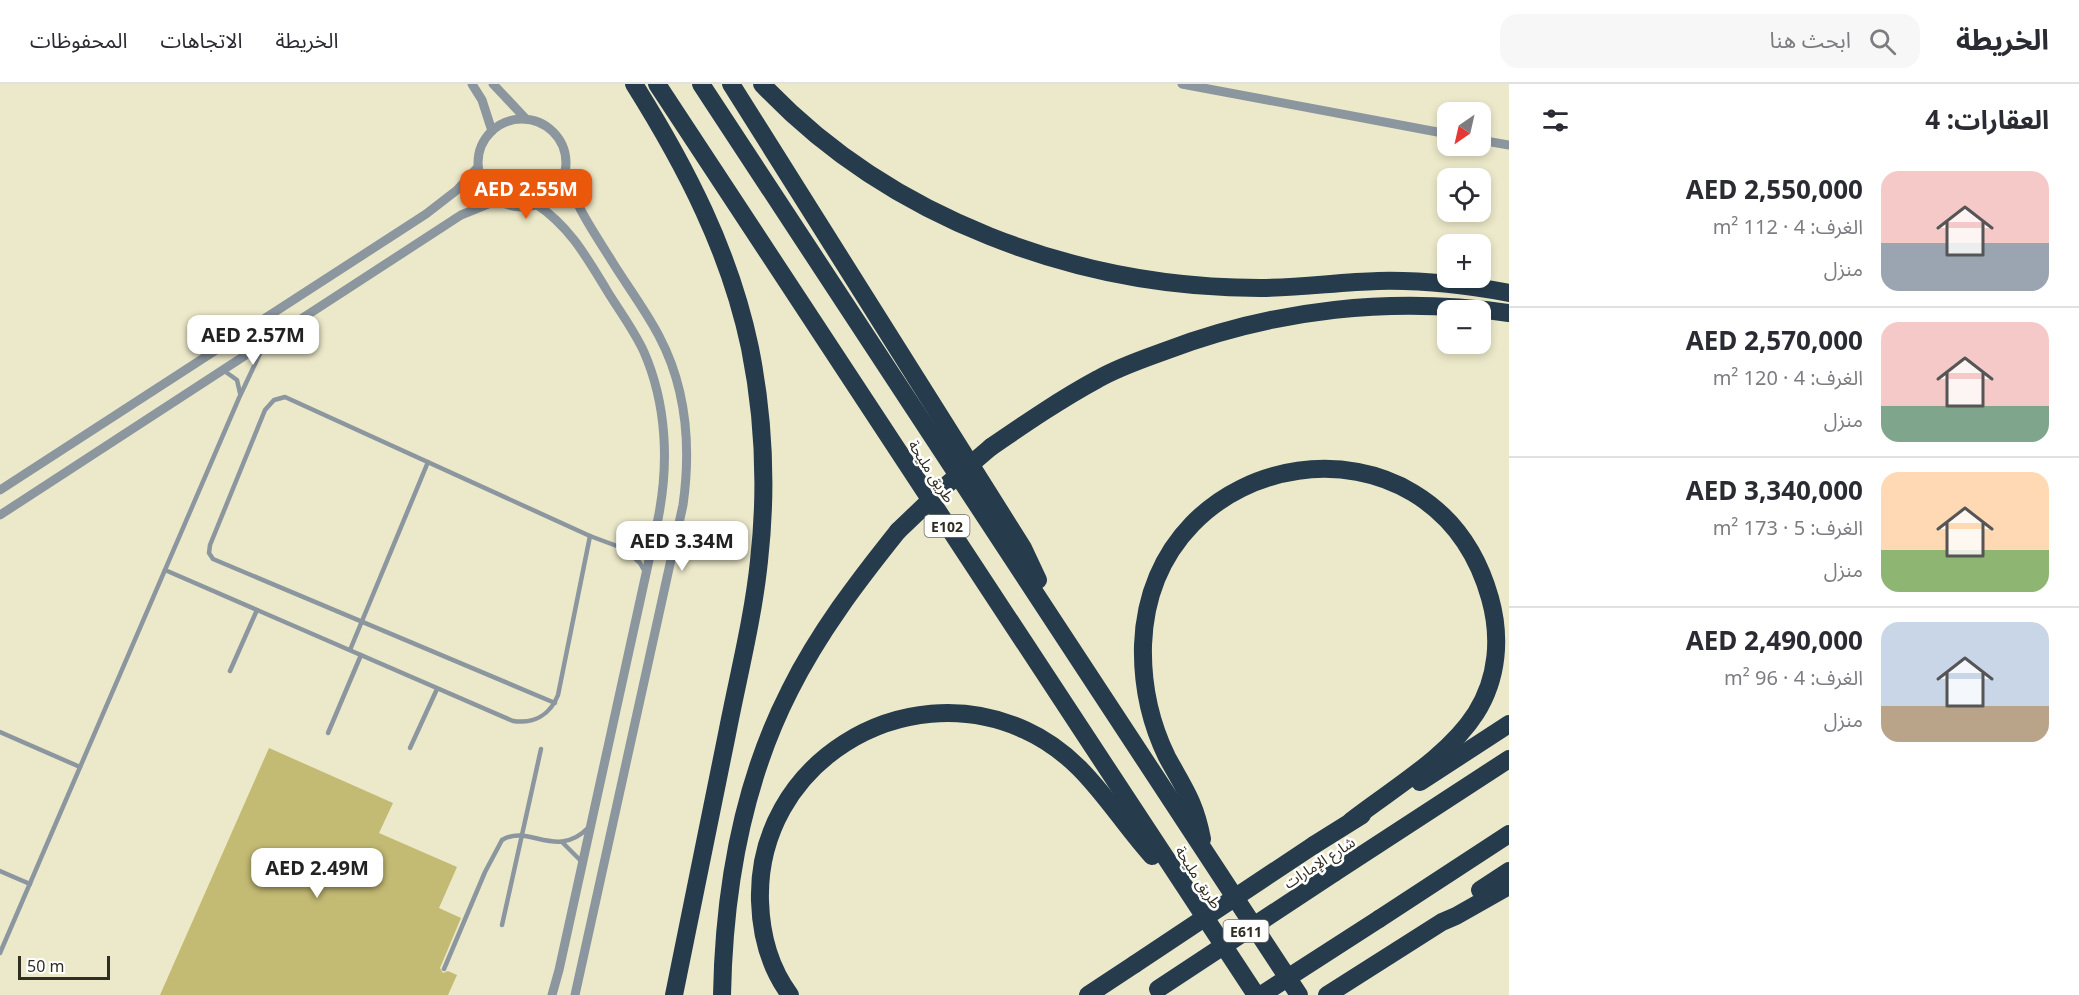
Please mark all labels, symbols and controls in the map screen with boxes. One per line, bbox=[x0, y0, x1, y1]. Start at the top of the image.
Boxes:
search box bbox=[1500, 14, 1920, 68]
text: الخريطة bbox=[1956, 20, 2049, 58]
text: ابحث هنا bbox=[1769, 24, 1851, 54]
icon: search bbox=[1866, 25, 1899, 58]
text: المحفوظات bbox=[30, 26, 127, 54]
text: الاتجاهات bbox=[160, 26, 242, 54]
text: الخريطة bbox=[275, 26, 338, 54]
text: العقارات: 4 bbox=[1925, 101, 2049, 137]
north arrow bbox=[1437, 102, 1491, 156]
map controls bbox=[1437, 102, 1491, 354]
icon: filters bbox=[1539, 104, 1572, 137]
button: locate bbox=[1437, 168, 1491, 222]
pin: AED 2.55M bbox=[457, 169, 595, 220]
text: AED 2,550,000 bbox=[1686, 171, 1863, 207]
text: AED 2.55M bbox=[474, 175, 578, 202]
icon: home bbox=[1929, 195, 2001, 267]
text: الغرف: 4 · 112 m² bbox=[1713, 213, 1863, 240]
button: + bbox=[1437, 234, 1491, 288]
text: منزل bbox=[1824, 255, 1863, 282]
button: − bbox=[1437, 300, 1491, 354]
pin: AED 2.57M bbox=[184, 315, 322, 366]
text: AED 2.57M bbox=[201, 321, 305, 348]
text: AED 2,570,000 bbox=[1686, 322, 1863, 358]
icon: home bbox=[1929, 346, 2001, 418]
text: الغرف: 4 · 120 m² bbox=[1713, 364, 1863, 391]
text: منزل bbox=[1824, 406, 1863, 433]
street label: طريق مليحة bbox=[903, 436, 960, 507]
text: AED 3,340,000 bbox=[1686, 472, 1863, 508]
icon: home bbox=[1929, 496, 2001, 568]
text: الغرف: 5 · 173 m² bbox=[1713, 514, 1863, 541]
road number: E102 bbox=[924, 515, 970, 537]
pin: AED 3.34M bbox=[613, 521, 751, 572]
text: AED 3.34M bbox=[630, 527, 734, 554]
text: منزل bbox=[1824, 556, 1863, 583]
text: AED 2,490,000 bbox=[1686, 622, 1863, 658]
icon: home bbox=[1929, 646, 2001, 718]
text: الغرف: 4 · 96 m² bbox=[1724, 664, 1863, 691]
text: منزل bbox=[1824, 706, 1863, 733]
street label: شارع الإمارات bbox=[1279, 831, 1360, 895]
street label: طريق مليحة bbox=[1170, 842, 1227, 913]
pin: AED 2.49M bbox=[248, 848, 386, 899]
text: AED 2.49M bbox=[265, 854, 369, 881]
road number: E611 bbox=[1224, 920, 1268, 942]
scale bar bbox=[18, 953, 110, 980]
text: 50 m bbox=[27, 955, 64, 977]

